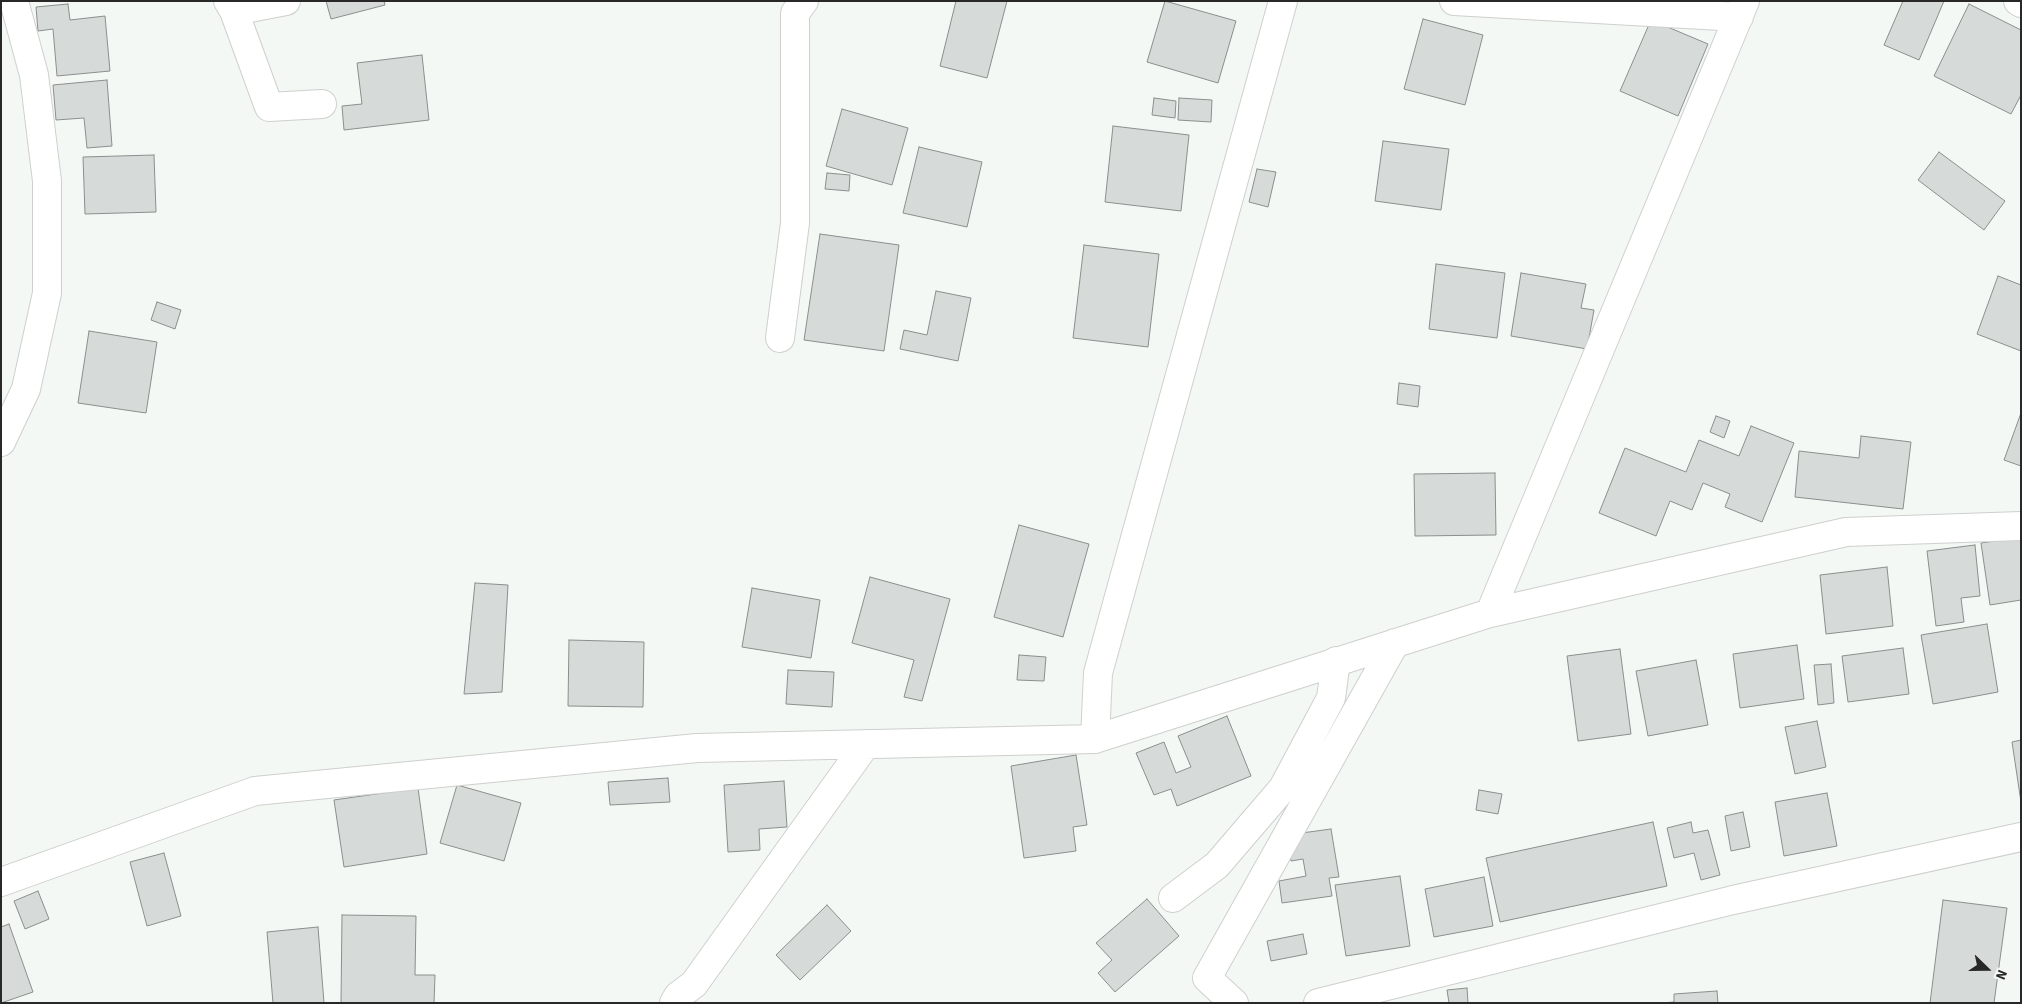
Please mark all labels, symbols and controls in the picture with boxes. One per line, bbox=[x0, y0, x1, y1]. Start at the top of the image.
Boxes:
north arrow bbox=[1962, 944, 2012, 994]
text: N bbox=[1990, 967, 2012, 983]

